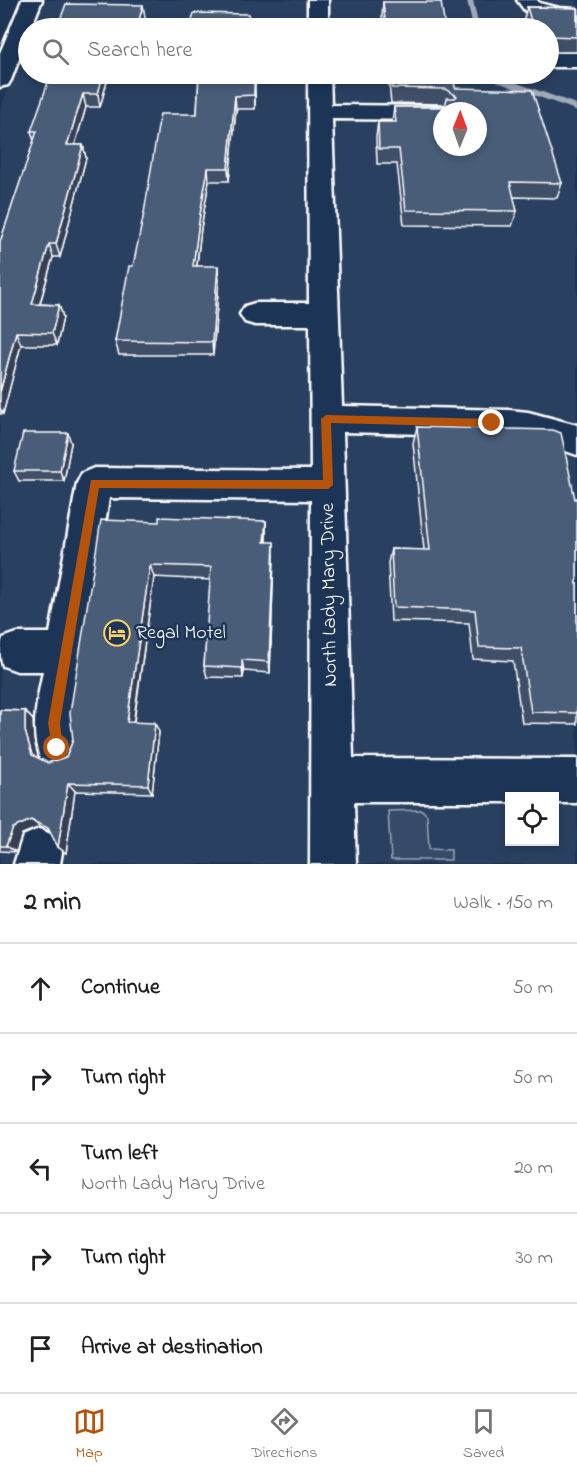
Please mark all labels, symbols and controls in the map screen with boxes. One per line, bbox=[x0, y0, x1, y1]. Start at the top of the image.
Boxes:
search box bbox=[18, 18, 559, 84]
icon: search bbox=[39, 35, 72, 68]
text: Search here bbox=[87, 35, 192, 67]
north arrow bbox=[433, 102, 487, 156]
route end bbox=[478, 409, 504, 435]
street label: North Lady Mary Drive bbox=[314, 503, 346, 687]
hotel icon: Regal Motel bbox=[102, 618, 132, 648]
place label: Regal Motel bbox=[136, 619, 226, 649]
route start bbox=[43, 734, 69, 760]
map controls bbox=[505, 792, 559, 846]
button: locate bbox=[505, 792, 559, 846]
text: 2 min bbox=[24, 884, 81, 922]
text: Walk · 150 m bbox=[453, 889, 553, 918]
icon: ahead bbox=[24, 972, 57, 1005]
text: Continue bbox=[81, 972, 160, 1004]
text: 50 m bbox=[512, 974, 553, 1003]
icon: right bbox=[24, 1062, 57, 1095]
text: Turn right bbox=[81, 1062, 166, 1094]
text: 50 m bbox=[512, 1064, 553, 1093]
text: Turn left bbox=[81, 1138, 158, 1170]
icon: left bbox=[24, 1152, 57, 1185]
text: 20 m bbox=[514, 1154, 553, 1183]
text: North Lady Mary Drive bbox=[81, 1170, 265, 1199]
icon: right bbox=[24, 1242, 57, 1275]
text: Turn right bbox=[81, 1242, 166, 1274]
text: 30 m bbox=[516, 1244, 553, 1273]
icon: arrive bbox=[24, 1332, 57, 1365]
text: Arrive at destination bbox=[81, 1332, 263, 1364]
tab: Map bbox=[73, 1405, 106, 1465]
tab: Directions bbox=[251, 1405, 317, 1465]
tab: Saved bbox=[463, 1405, 504, 1465]

